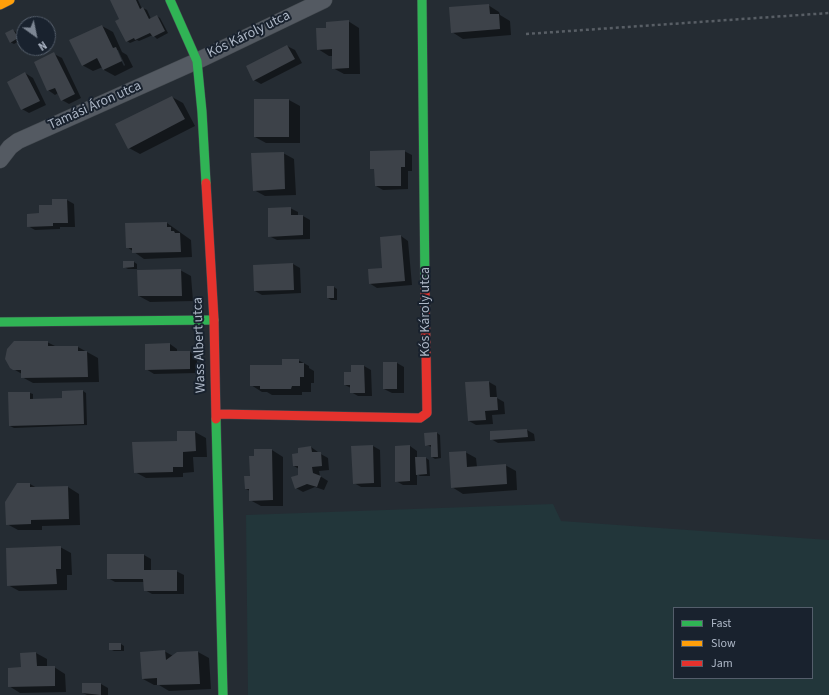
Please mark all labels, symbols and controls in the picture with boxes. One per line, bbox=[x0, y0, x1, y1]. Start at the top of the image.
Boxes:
street label: Kós Károly utca bbox=[205, 8, 293, 62]
north arrow bbox=[16, 16, 56, 56]
text: N bbox=[35, 37, 49, 54]
street label: Tamási Áron utca bbox=[46, 78, 144, 134]
street label: Kós Károly utca bbox=[418, 267, 434, 357]
street label: Wass Albert utca bbox=[190, 297, 210, 393]
legend bbox=[673, 607, 813, 679]
text: Fast bbox=[711, 615, 731, 632]
text: Slow bbox=[711, 635, 736, 652]
text: Jam bbox=[711, 655, 733, 672]

